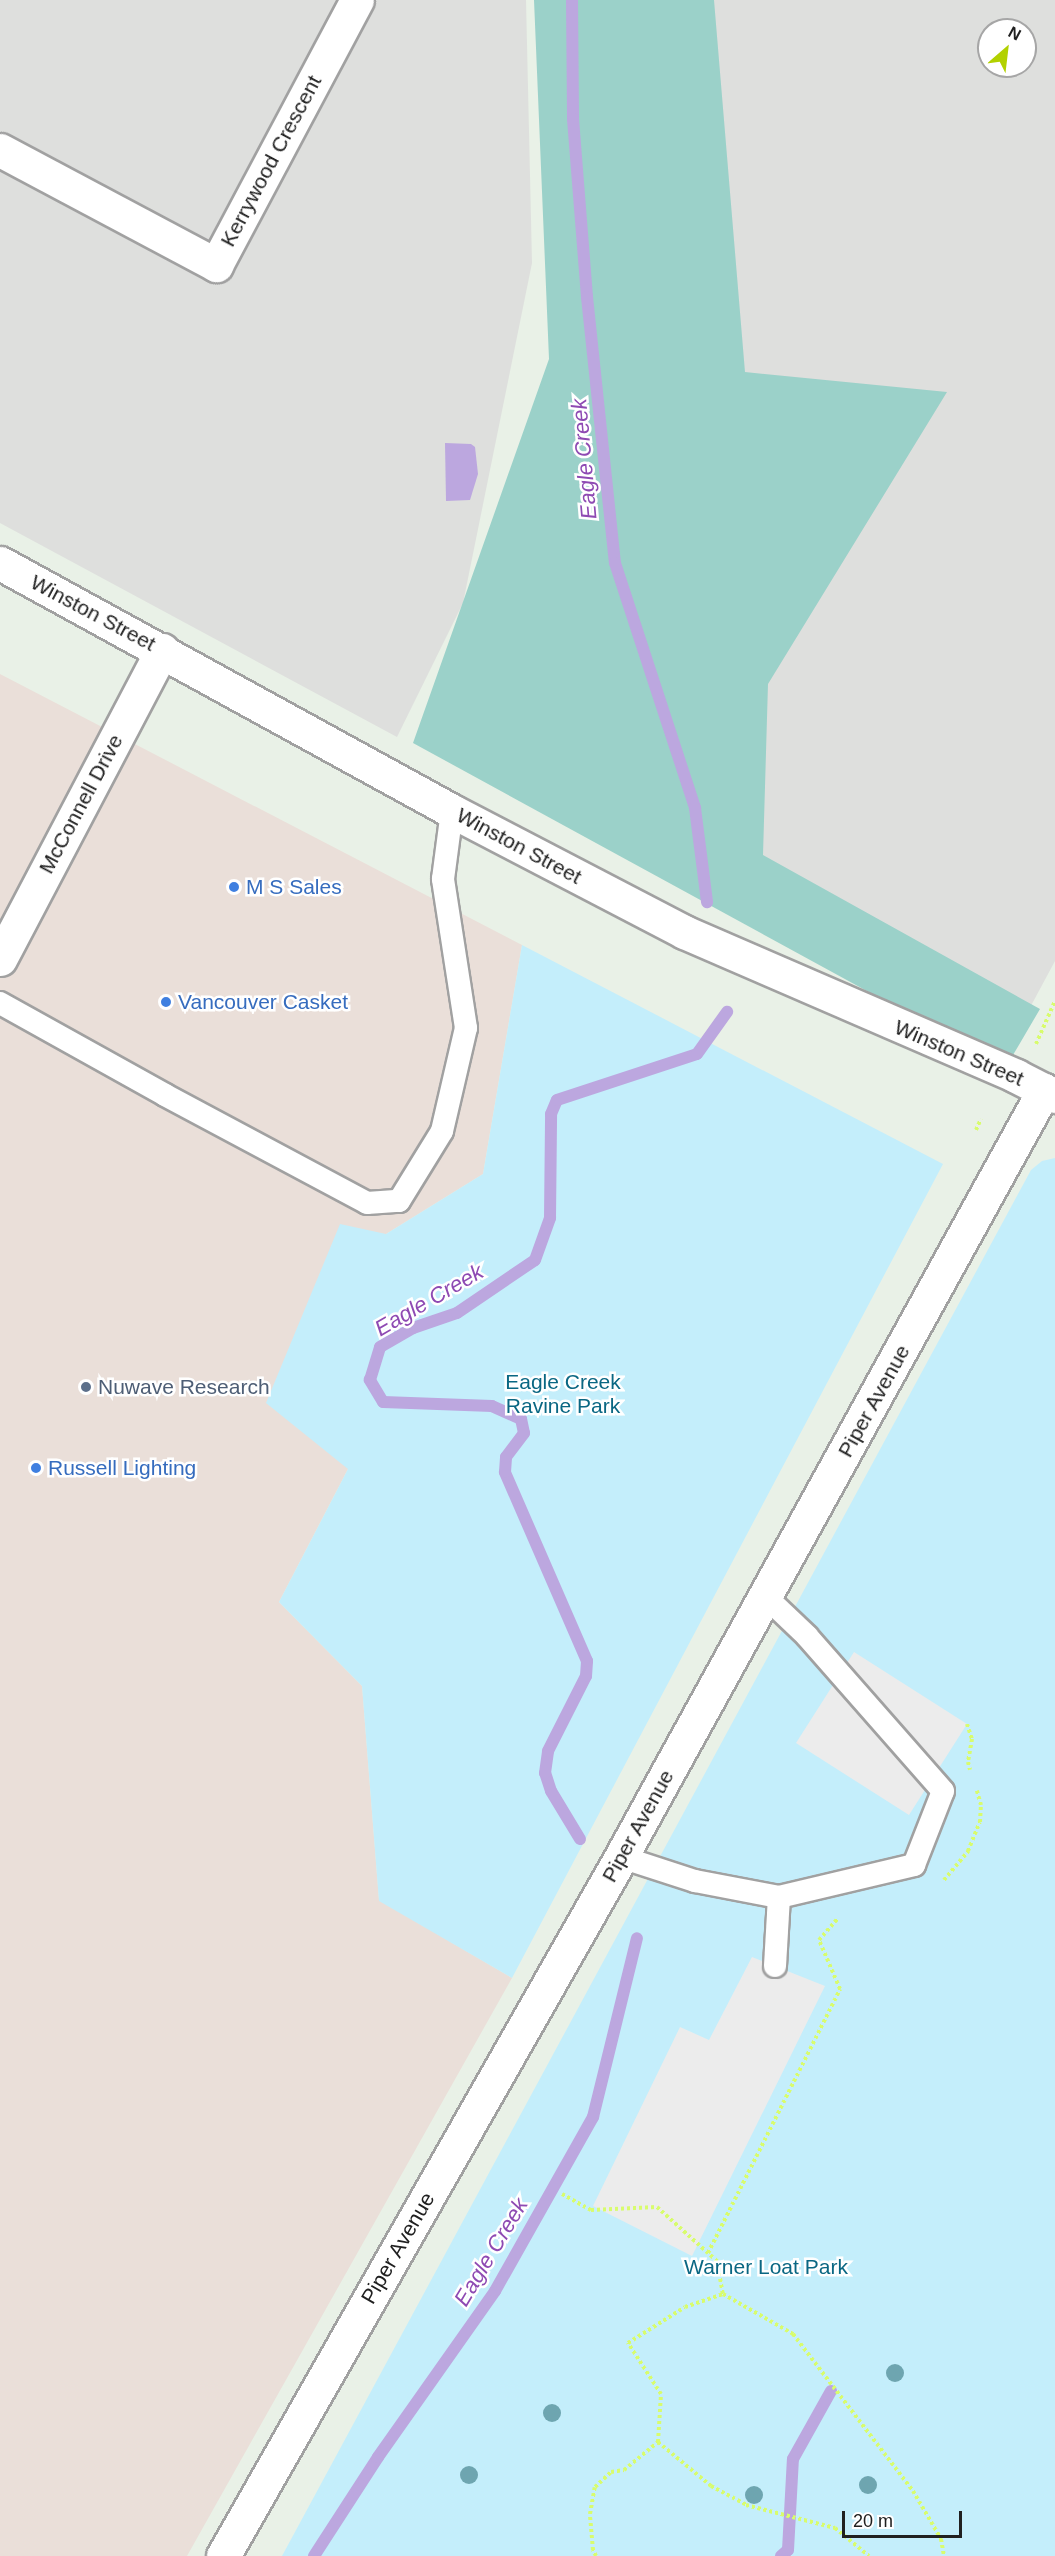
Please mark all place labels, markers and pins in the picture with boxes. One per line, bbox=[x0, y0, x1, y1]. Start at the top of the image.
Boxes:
place label: M S Sales bbox=[246, 874, 342, 900]
marker: M S Sales bbox=[227, 880, 241, 894]
place label: Vancouver Casket bbox=[178, 989, 348, 1015]
marker: Vancouver Casket bbox=[159, 995, 173, 1009]
place label: Nuwave Research bbox=[98, 1374, 270, 1400]
marker: Nuwave Research bbox=[79, 1380, 93, 1394]
place label: Russell Lighting bbox=[48, 1455, 196, 1481]
marker: Russell Lighting bbox=[29, 1461, 43, 1475]

